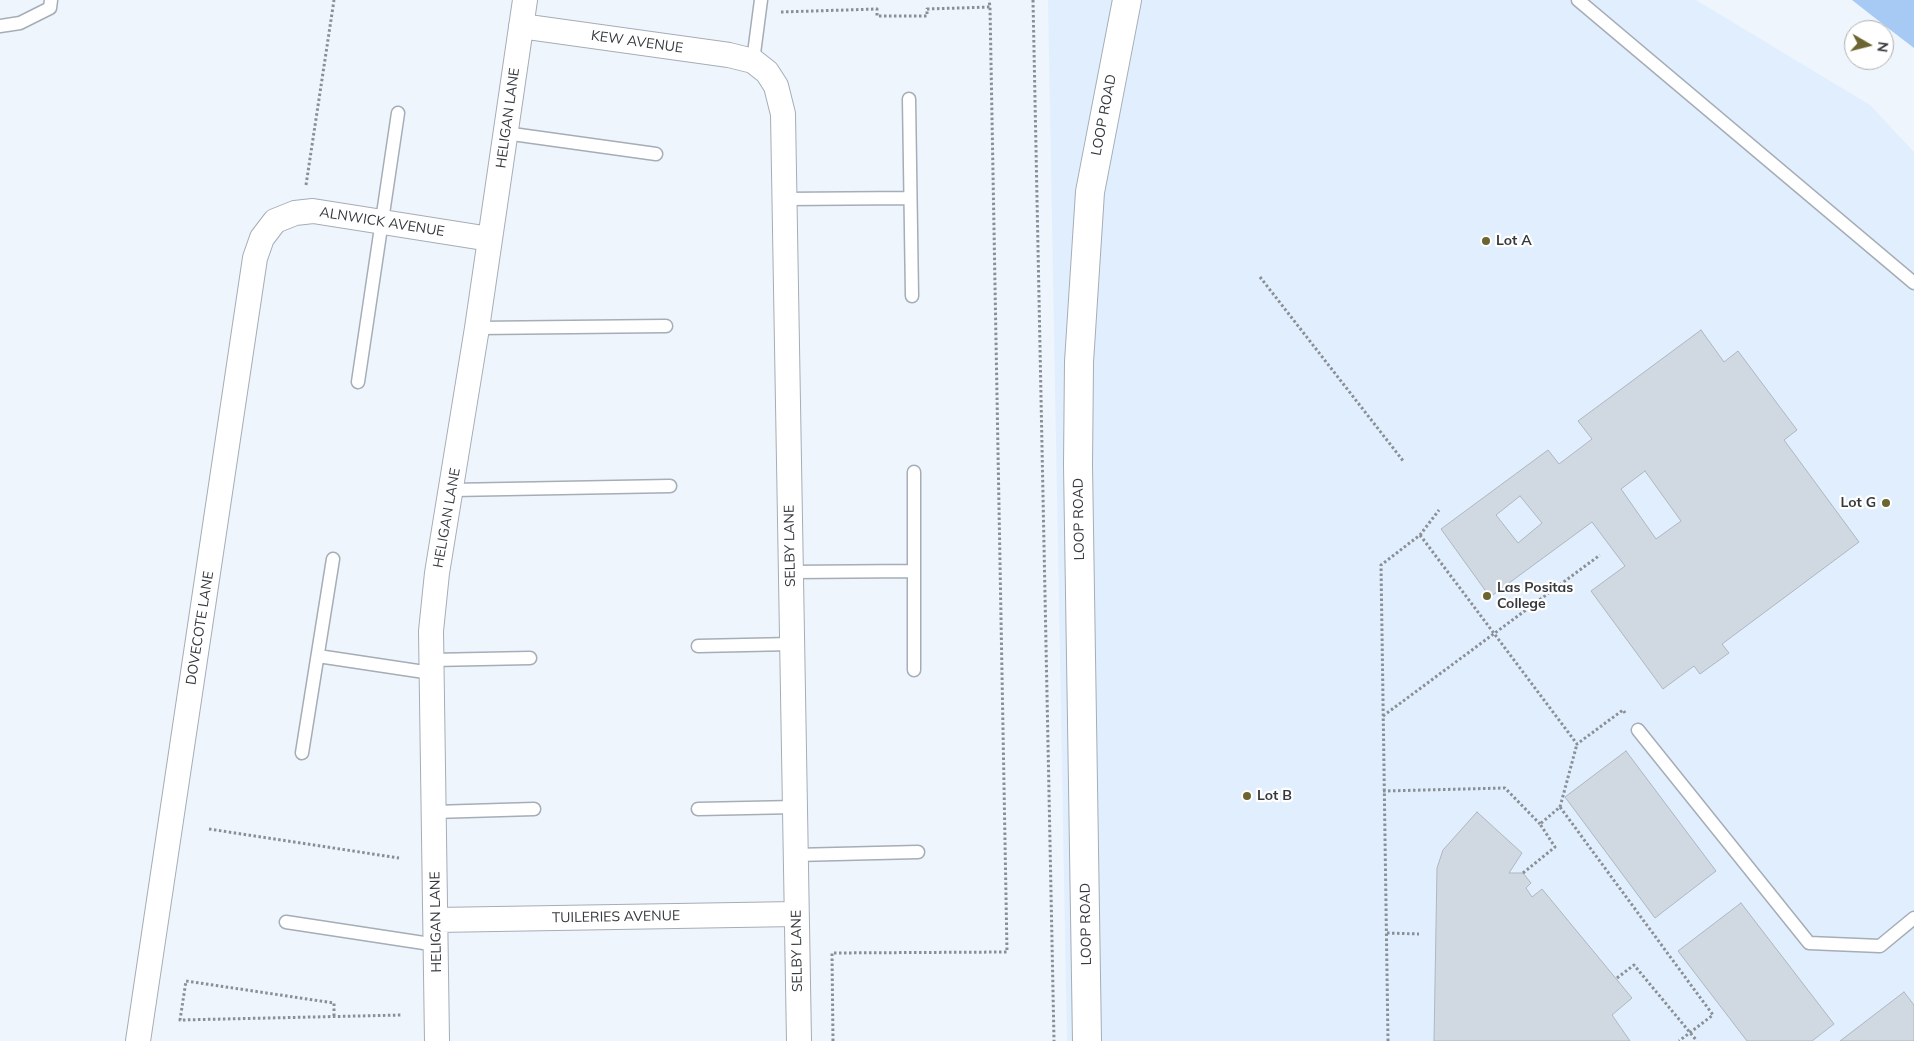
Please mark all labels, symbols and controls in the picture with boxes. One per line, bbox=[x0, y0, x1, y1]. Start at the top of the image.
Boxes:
north arrow bbox=[1844, 20, 1894, 70]
street label: KEW AVENUE bbox=[590, 27, 684, 57]
text: N bbox=[1873, 40, 1893, 53]
street label: HELIGAN LANE bbox=[493, 67, 523, 169]
street label: LOOP ROAD bbox=[1088, 73, 1120, 157]
street label: ALNWICK AVENUE bbox=[318, 204, 446, 240]
place label: Lot A bbox=[1496, 233, 1532, 249]
marker: Lot A bbox=[1480, 235, 1492, 247]
street label: HELIGAN LANE bbox=[430, 467, 464, 569]
street label: LOOP ROAD bbox=[1070, 478, 1088, 560]
place label: Lot G bbox=[1841, 495, 1876, 511]
marker: Lot G bbox=[1880, 497, 1892, 509]
street label: SELBY LANE bbox=[781, 505, 799, 587]
street label: DOVECOTE LANE bbox=[183, 570, 217, 686]
place label: Las Positas College bbox=[1497, 580, 1573, 612]
marker: Las Positas College bbox=[1481, 590, 1493, 602]
place label: Lot B bbox=[1257, 788, 1292, 804]
marker: Lot B bbox=[1241, 790, 1253, 802]
street label: HELIGAN LANE bbox=[427, 871, 445, 973]
street label: LOOP ROAD bbox=[1077, 883, 1095, 965]
street label: TUILERIES AVENUE bbox=[552, 907, 680, 927]
street label: SELBY LANE bbox=[788, 910, 806, 992]

